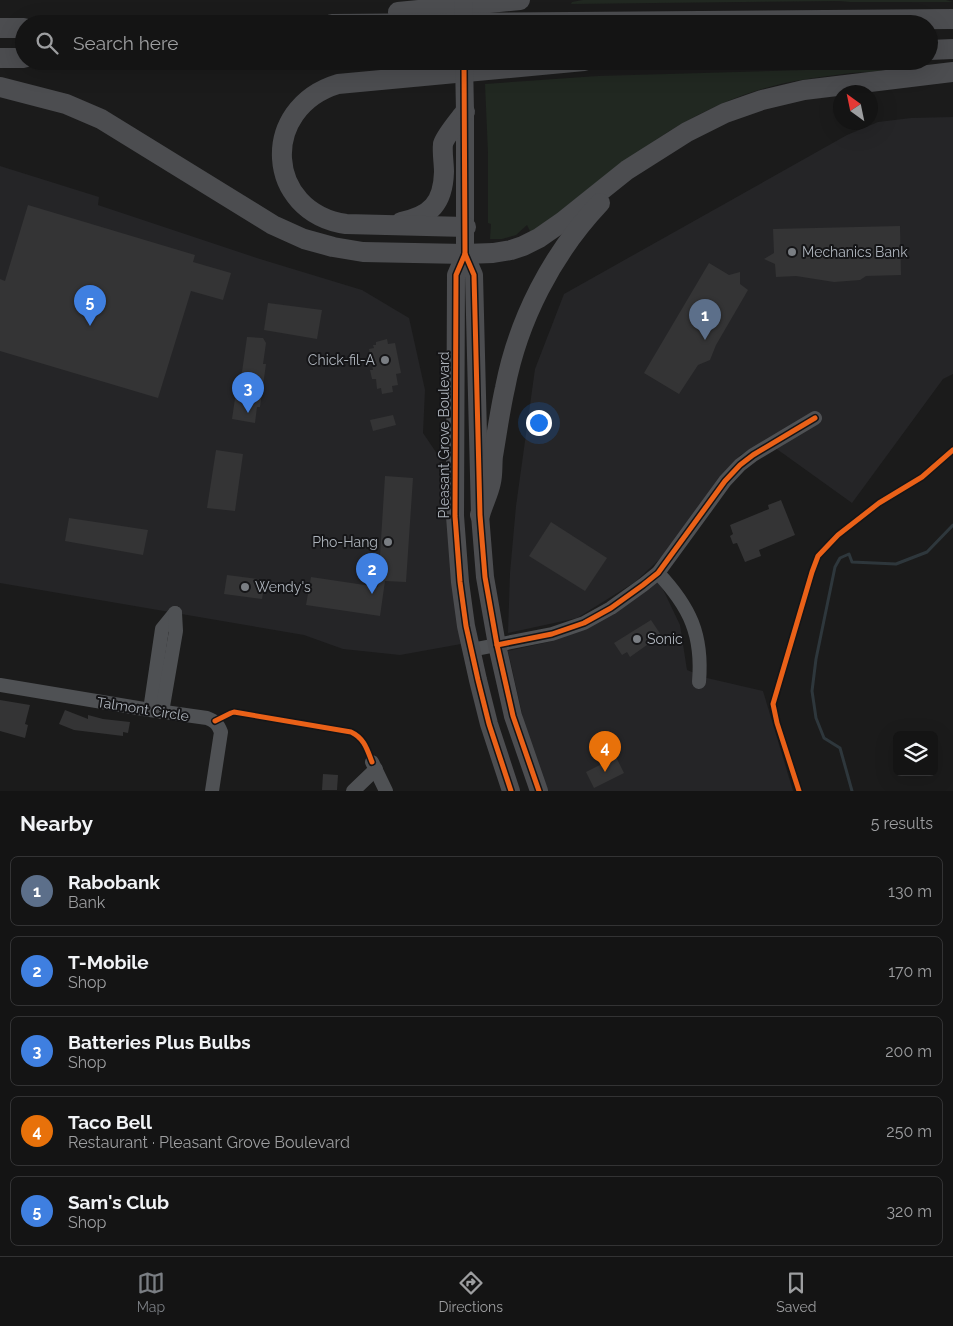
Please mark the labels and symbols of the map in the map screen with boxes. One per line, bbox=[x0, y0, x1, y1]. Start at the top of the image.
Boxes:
north arrow bbox=[833, 85, 878, 130]
place label: Mechanics Bank bbox=[802, 244, 908, 260]
marker: Mechanics Bank bbox=[786, 246, 798, 258]
pin: 5 bbox=[74, 285, 106, 326]
pin: 1 bbox=[689, 299, 721, 340]
street label: Pleasant Grove Boulevard bbox=[436, 351, 452, 519]
place label: Chick-fil-A bbox=[308, 352, 376, 368]
marker: Chick-fil-A bbox=[379, 354, 391, 366]
pin: 3 bbox=[232, 372, 264, 413]
your location bbox=[526, 410, 552, 436]
place label: Pho-Hang bbox=[312, 534, 378, 550]
marker: Pho-Hang bbox=[382, 536, 394, 548]
pin: 2 bbox=[356, 553, 388, 594]
place label: Wendy's bbox=[255, 579, 311, 595]
marker: Wendy's bbox=[239, 581, 251, 593]
place label: Sonic bbox=[647, 631, 683, 647]
marker: Sonic bbox=[631, 633, 643, 645]
street label: Talmont Circle bbox=[96, 694, 190, 724]
pin: 4 bbox=[589, 731, 621, 772]

